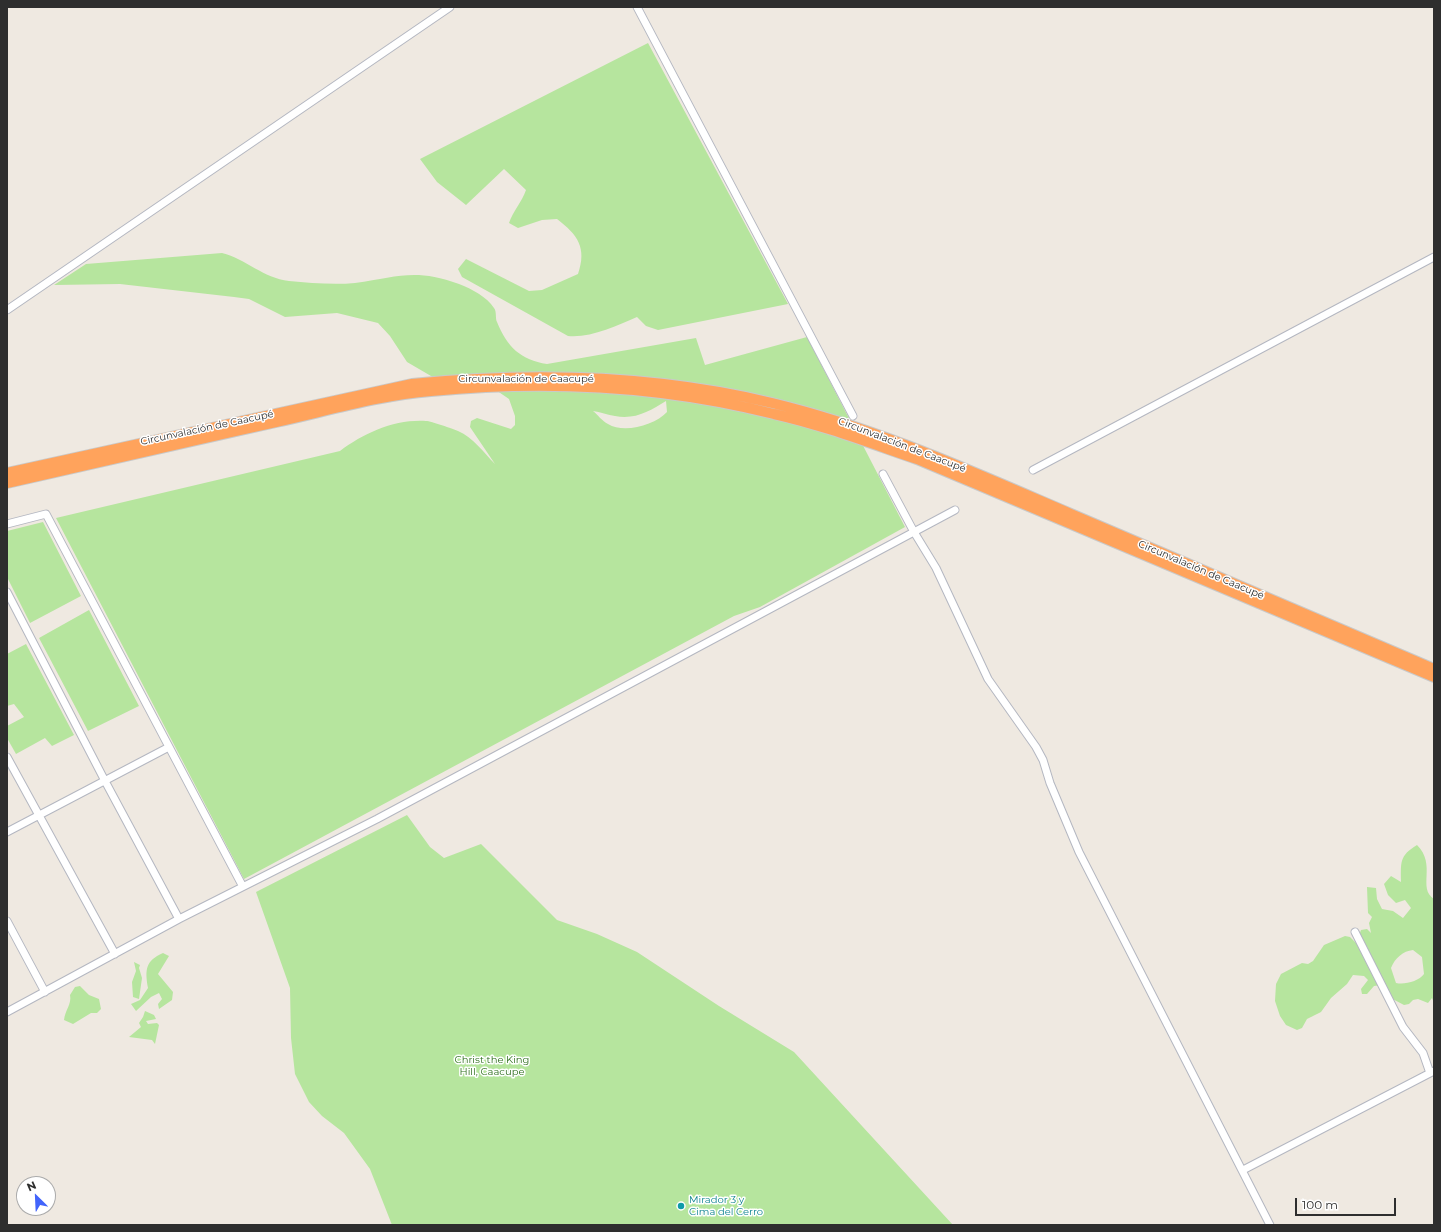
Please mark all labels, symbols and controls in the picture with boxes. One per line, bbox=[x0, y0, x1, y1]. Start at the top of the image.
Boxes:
street label: Circunvalación de Caacupé bbox=[458, 373, 594, 385]
street label: Circunvalación de Caacupé bbox=[139, 408, 275, 448]
street label: Circunvalación de Caacupé bbox=[837, 415, 967, 475]
street label: Circunvalación de Caacupé bbox=[1136, 538, 1266, 602]
park label: Christ the King Hill, Caacupe bbox=[455, 1054, 529, 1078]
north arrow bbox=[16, 1176, 56, 1216]
text: N bbox=[25, 1178, 38, 1194]
scale bar bbox=[1297, 1190, 1398, 1216]
place label: Mirador 3 y Cima del Cerro bbox=[689, 1194, 763, 1218]
text: 100 m bbox=[1302, 1197, 1338, 1212]
marker: Mirador 3 y Cima del Cerro bbox=[676, 1201, 686, 1211]

